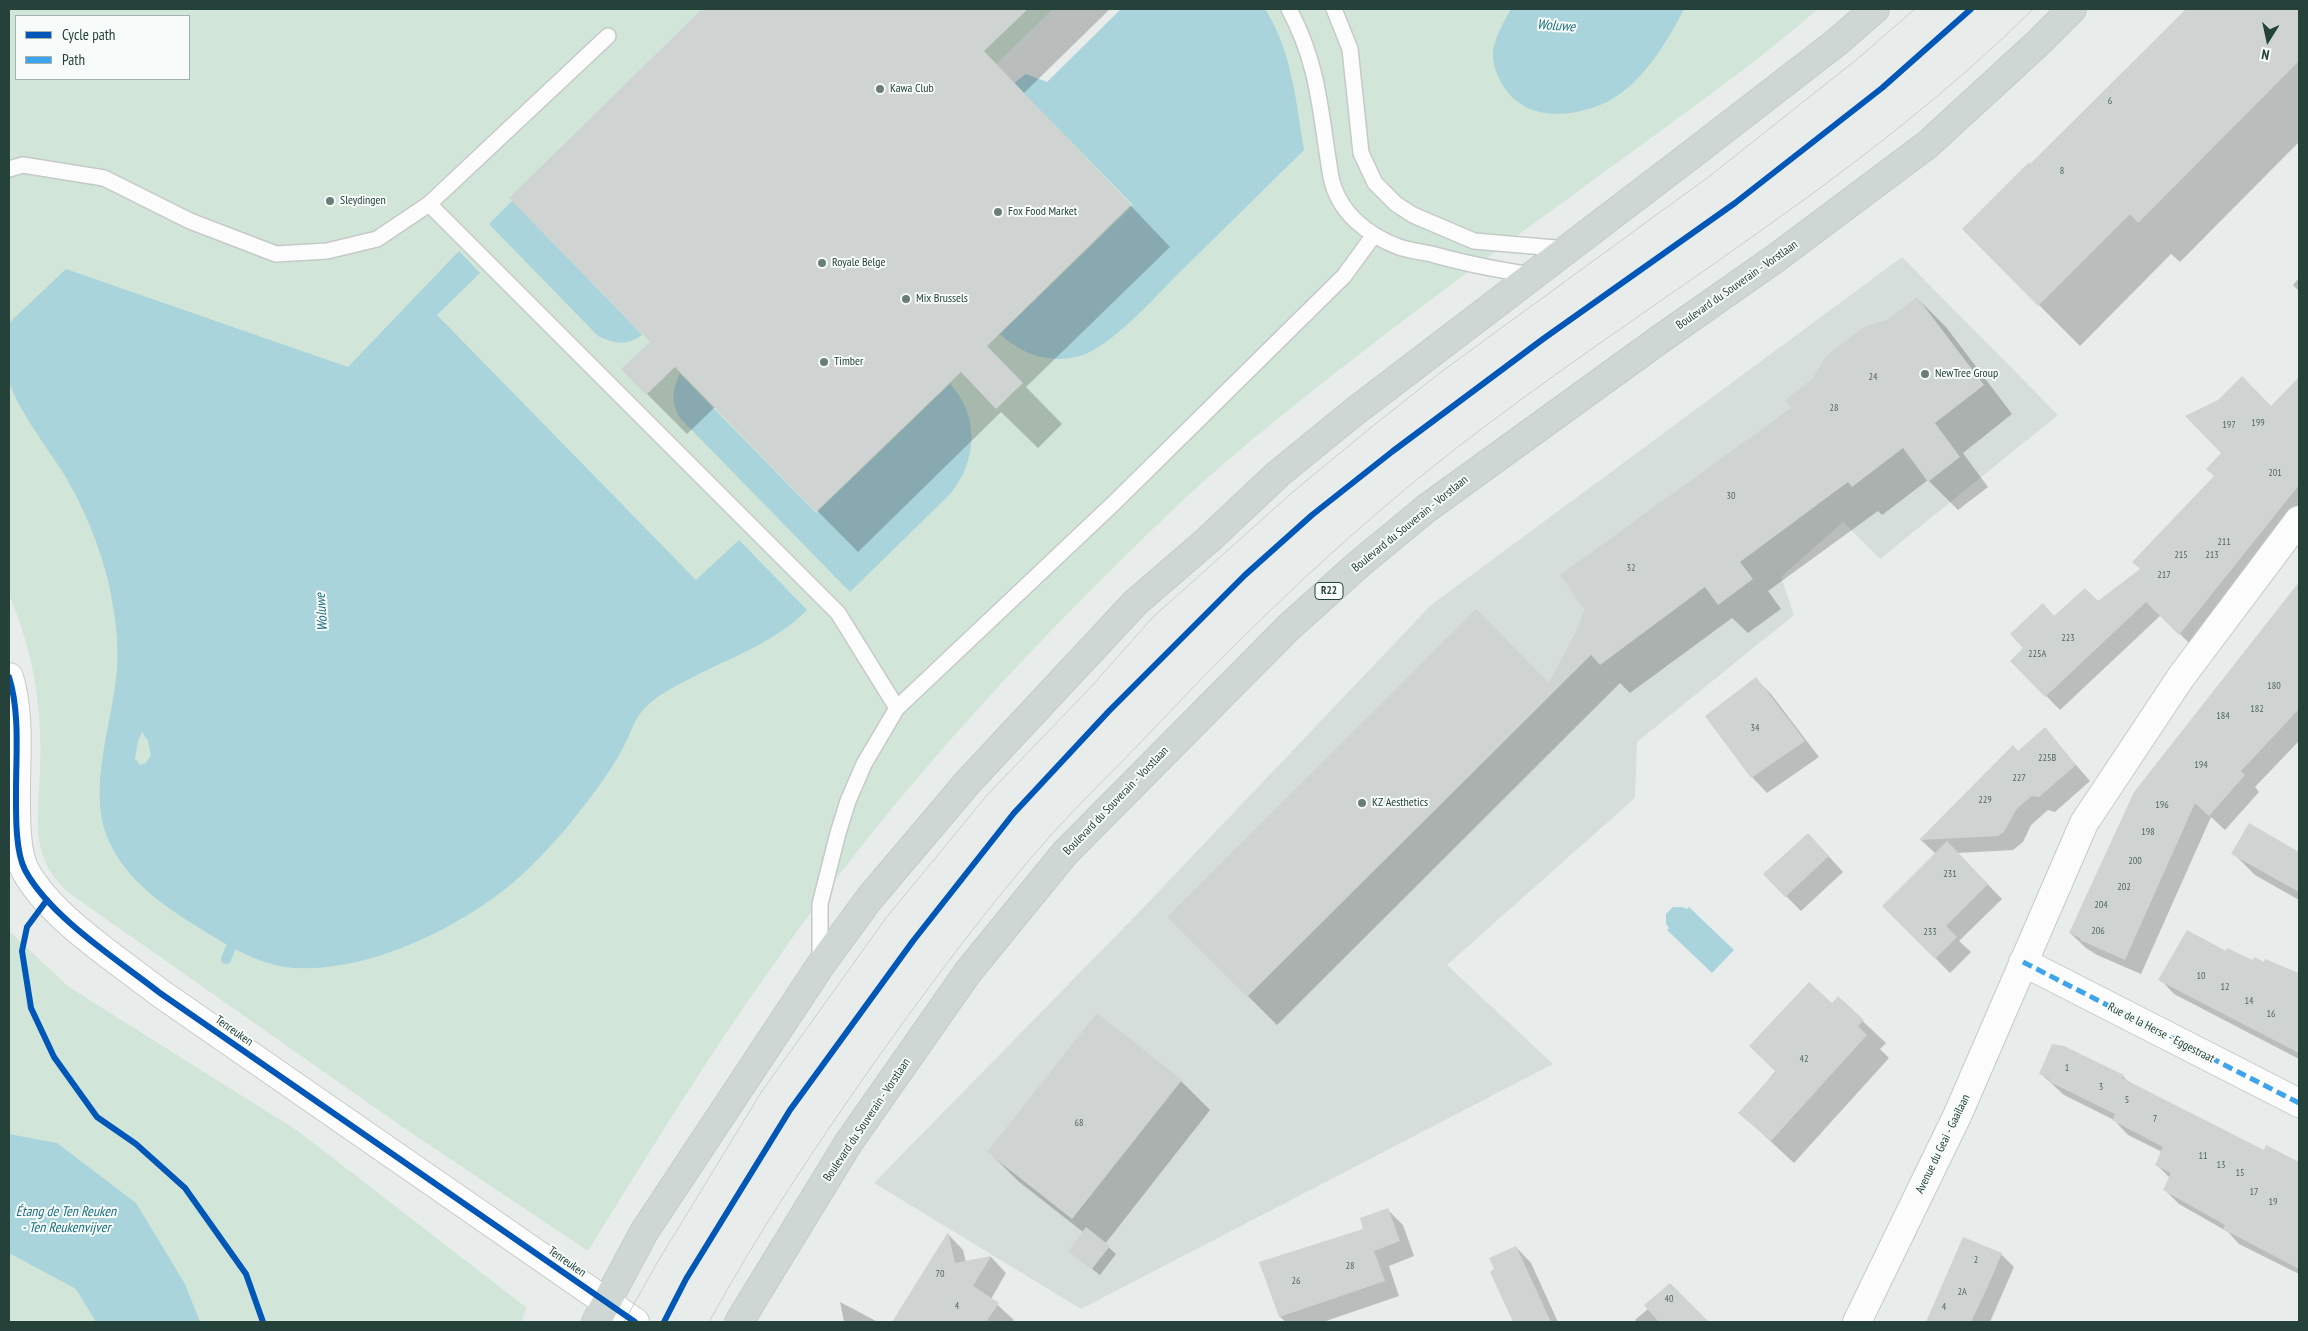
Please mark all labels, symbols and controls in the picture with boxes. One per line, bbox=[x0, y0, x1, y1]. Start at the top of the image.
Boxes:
legend bbox=[15, 15, 190, 80]
north arrow bbox=[2243, 15, 2293, 65]
water label: Woluwe bbox=[1536, 16, 1576, 36]
text: Cycle path bbox=[62, 25, 115, 44]
text: N bbox=[2260, 45, 2271, 64]
text: Path bbox=[62, 50, 85, 69]
place label: Kawa Club bbox=[890, 82, 934, 96]
marker: Kawa Club bbox=[874, 83, 886, 95]
house number: 6 bbox=[2108, 95, 2112, 107]
house number: 8 bbox=[2060, 165, 2064, 177]
place label: Sleydingen bbox=[340, 194, 386, 208]
marker: Sleydingen bbox=[324, 195, 336, 207]
place label: Fox Food Market bbox=[1008, 205, 1077, 219]
marker: Fox Food Market bbox=[992, 206, 1004, 218]
street label: Boulevard du Souverain - Vorstlaan bbox=[1673, 237, 1801, 333]
place label: Royale Belge bbox=[832, 256, 886, 270]
marker: Royale Belge bbox=[816, 257, 828, 269]
place label: Mix Brussels bbox=[916, 292, 968, 306]
marker: Mix Brussels bbox=[900, 293, 912, 305]
place label: Timber bbox=[834, 355, 863, 369]
marker: Timber bbox=[818, 356, 830, 368]
place label: NewTree Group bbox=[1935, 367, 1998, 381]
marker: NewTree Group bbox=[1919, 368, 1931, 380]
house number: 24 bbox=[1869, 371, 1877, 383]
house number: 28 bbox=[1830, 402, 1838, 414]
house number: 199 bbox=[2251, 417, 2265, 429]
house number: 197 bbox=[2222, 419, 2236, 431]
house number: 201 bbox=[2268, 467, 2282, 479]
street label: Boulevard du Souverain - Vorstlaan bbox=[1349, 473, 1471, 575]
house number: 30 bbox=[1727, 490, 1735, 502]
house number: 211 bbox=[2217, 536, 2231, 548]
house number: 215 bbox=[2174, 549, 2188, 561]
house number: 213 bbox=[2205, 549, 2219, 561]
house number: 32 bbox=[1627, 562, 1635, 574]
house number: 217 bbox=[2157, 569, 2171, 581]
road number: R22 bbox=[1315, 582, 1343, 600]
water label: Woluwe bbox=[312, 592, 332, 632]
house number: 223 bbox=[2061, 632, 2075, 644]
house number: 225A bbox=[2028, 648, 2046, 660]
house number: 180 bbox=[2267, 680, 2281, 692]
house number: 182 bbox=[2250, 703, 2264, 715]
house number: 184 bbox=[2216, 710, 2230, 722]
house number: 34 bbox=[1751, 722, 1759, 734]
street label: Boulevard du Souverain - Vorstlaan bbox=[1060, 744, 1172, 858]
house number: 225B bbox=[2038, 752, 2056, 764]
house number: 194 bbox=[2194, 759, 2208, 771]
house number: 227 bbox=[2012, 772, 2026, 784]
house number: 229 bbox=[1978, 794, 1992, 806]
place label: KZ Aesthetics bbox=[1372, 796, 1428, 810]
marker: KZ Aesthetics bbox=[1356, 797, 1368, 809]
house number: 196 bbox=[2155, 799, 2169, 811]
house number: 198 bbox=[2141, 826, 2155, 838]
house number: 200 bbox=[2128, 855, 2142, 867]
house number: 231 bbox=[1943, 868, 1957, 880]
house number: 202 bbox=[2117, 881, 2131, 893]
house number: 204 bbox=[2094, 899, 2108, 911]
house number: 206 bbox=[2091, 925, 2105, 937]
house number: 233 bbox=[1923, 926, 1937, 938]
house number: 10 bbox=[2197, 970, 2205, 982]
house number: 12 bbox=[2221, 981, 2229, 993]
house number: 14 bbox=[2245, 995, 2253, 1007]
street label: Rue de la Herse - Eggestraat bbox=[2105, 1000, 2217, 1066]
house number: 16 bbox=[2267, 1008, 2275, 1020]
street label: Tenreuken bbox=[212, 1013, 256, 1049]
house number: 42 bbox=[1800, 1053, 1808, 1065]
street label: Boulevard du Souverain - Vorstlaan bbox=[820, 1056, 914, 1184]
house number: 1 bbox=[2065, 1062, 2069, 1074]
house number: 3 bbox=[2099, 1081, 2103, 1093]
street label: Avenue du Geai - Gaailaan bbox=[1913, 1092, 1973, 1196]
house number: 5 bbox=[2125, 1094, 2129, 1106]
house number: 7 bbox=[2153, 1113, 2157, 1125]
house number: 68 bbox=[1075, 1117, 1083, 1129]
house number: 11 bbox=[2199, 1150, 2207, 1162]
house number: 13 bbox=[2217, 1159, 2225, 1171]
house number: 15 bbox=[2236, 1167, 2244, 1179]
house number: 17 bbox=[2250, 1186, 2258, 1198]
house number: 19 bbox=[2269, 1196, 2277, 1208]
water label: Étang de Ten Reuken - Ten Reukenvijver bbox=[16, 1204, 116, 1236]
street label: Tenreuken bbox=[545, 1244, 589, 1280]
house number: 2 bbox=[1974, 1254, 1978, 1266]
house number: 28 bbox=[1346, 1260, 1354, 1272]
house number: 70 bbox=[936, 1268, 944, 1280]
house number: 26 bbox=[1292, 1275, 1300, 1287]
house number: 2A bbox=[1957, 1286, 1967, 1298]
house number: 40 bbox=[1665, 1293, 1673, 1305]
house number: 4 bbox=[955, 1300, 959, 1312]
house number: 4 bbox=[1942, 1301, 1946, 1313]

